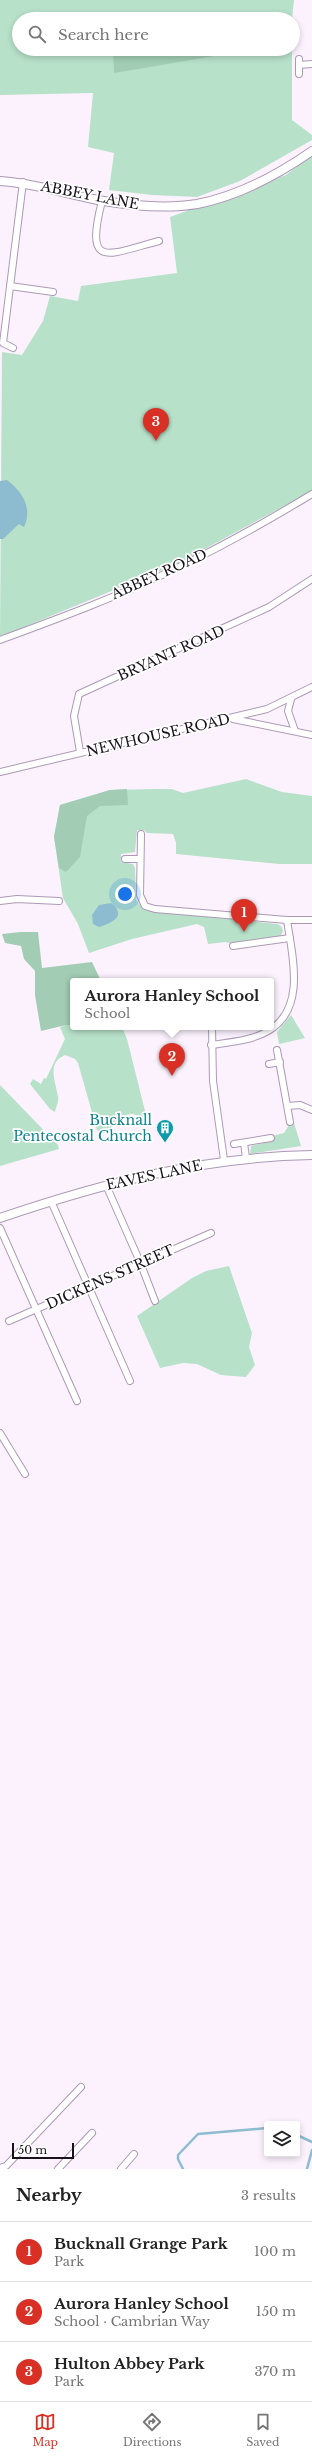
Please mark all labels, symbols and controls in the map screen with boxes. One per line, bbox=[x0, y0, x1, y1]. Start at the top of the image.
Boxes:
search box bbox=[12, 12, 300, 56]
icon: search bbox=[26, 23, 48, 45]
text: Search here bbox=[58, 25, 149, 44]
street label: ABBEY LANE bbox=[38, 176, 141, 213]
pin: 3 bbox=[143, 408, 169, 441]
street label: ABBEY ROAD bbox=[107, 545, 210, 604]
street label: BRYANT ROAD bbox=[115, 621, 227, 685]
street label: NEWHOUSE ROAD bbox=[84, 710, 232, 760]
your location bbox=[115, 884, 135, 904]
pin: 1 bbox=[231, 899, 257, 932]
popup bbox=[70, 978, 274, 1030]
text: Aurora Hanley School bbox=[85, 986, 259, 1005]
text: School bbox=[85, 1005, 130, 1022]
pin: 2 bbox=[159, 1043, 185, 1076]
place label: Bucknall Pentecostal Church bbox=[13, 1111, 152, 1145]
building icon: Bucknall Pentecostal Church bbox=[155, 1118, 175, 1143]
street label: EAVES LANE bbox=[104, 1156, 204, 1194]
street label: DICKENS STREET bbox=[43, 1241, 177, 1313]
map controls bbox=[264, 2121, 300, 2157]
button: layers bbox=[264, 2121, 300, 2157]
scale bar bbox=[12, 2141, 74, 2160]
text: 50 m bbox=[18, 2143, 47, 2157]
text: Nearby bbox=[16, 2185, 82, 2206]
text: 3 results bbox=[241, 2187, 296, 2204]
text: Bucknall Grange Park bbox=[54, 2234, 228, 2253]
text: 1 bbox=[26, 2243, 32, 2260]
text: 100 m bbox=[254, 2243, 296, 2260]
text: Park bbox=[54, 2253, 84, 2270]
text: Aurora Hanley School bbox=[54, 2294, 229, 2313]
text: 2 bbox=[25, 2303, 33, 2320]
text: 150 m bbox=[256, 2303, 296, 2320]
text: School · Cambrian Way bbox=[54, 2313, 210, 2330]
text: Hulton Abbey Park bbox=[54, 2354, 205, 2373]
text: 3 bbox=[25, 2363, 33, 2380]
text: 370 m bbox=[255, 2363, 296, 2380]
text: Park bbox=[54, 2373, 84, 2390]
tab: Map bbox=[32, 2411, 58, 2449]
tab: Directions bbox=[123, 2411, 181, 2449]
tab: Saved bbox=[246, 2411, 280, 2449]

